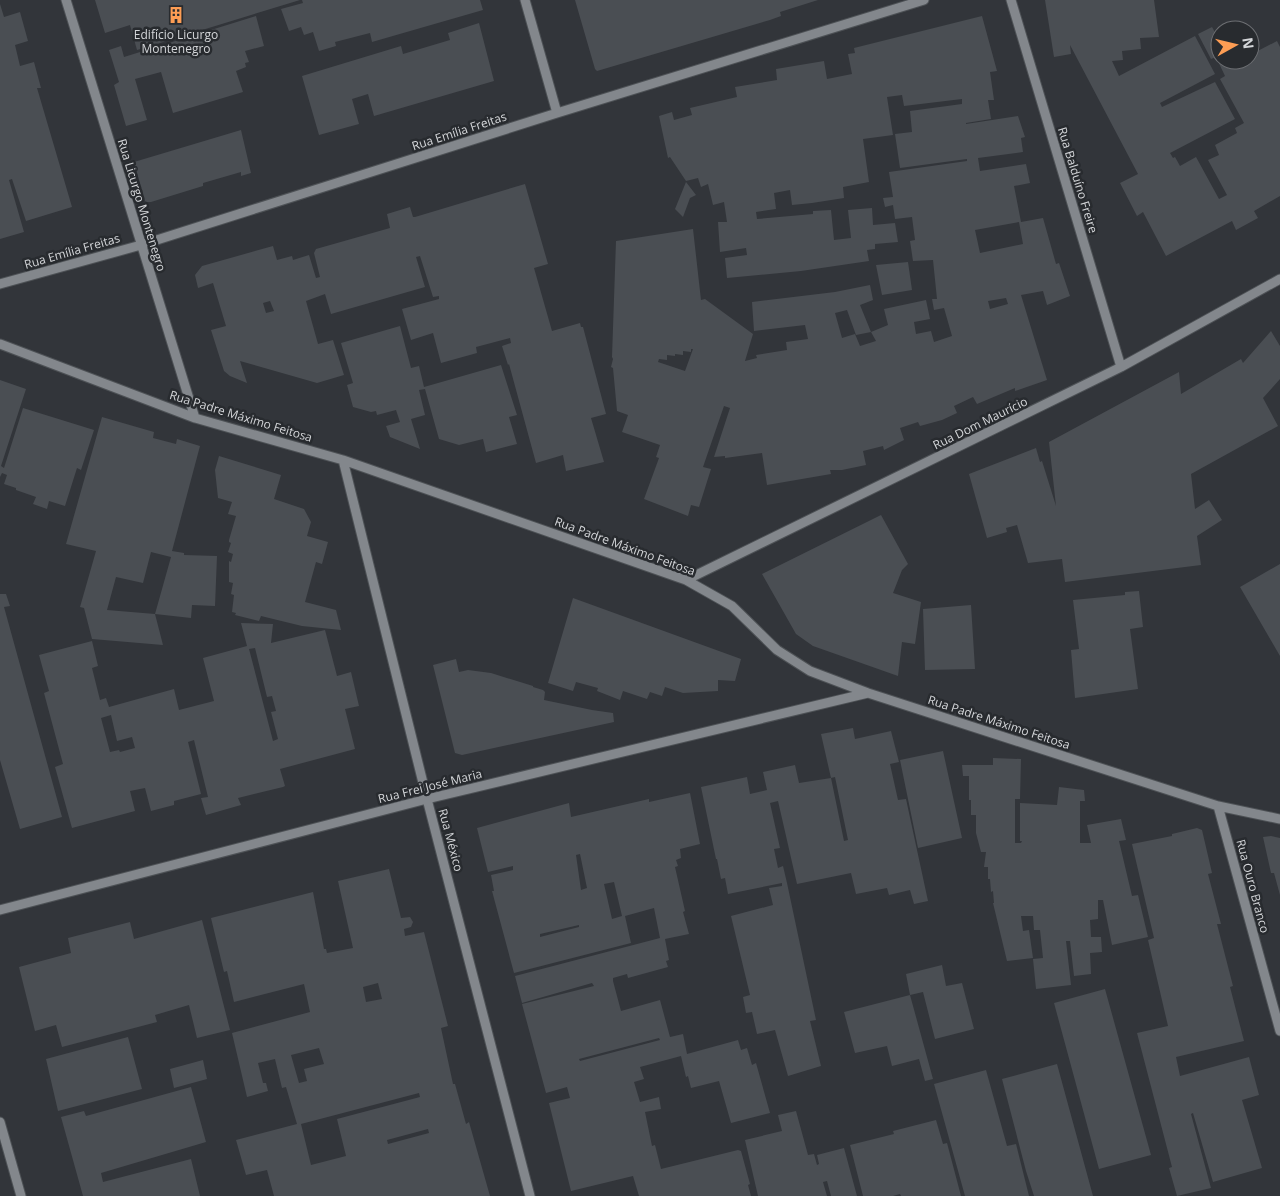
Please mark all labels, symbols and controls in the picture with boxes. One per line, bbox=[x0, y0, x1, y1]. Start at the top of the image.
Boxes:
building icon: Edifício Licurgo Montenegro bbox=[166, 5, 186, 25]
north arrow bbox=[1210, 20, 1260, 70]
place label: Edifício Licurgo Montenegro bbox=[134, 26, 218, 57]
text: N bbox=[1238, 36, 1259, 50]
street label: Rua Emília Freitas bbox=[409, 108, 509, 154]
street label: Rua Balduíno Freire bbox=[1054, 125, 1102, 235]
street label: Rua Licurgo Montenegro bbox=[114, 137, 170, 273]
street label: Rua Emília Freitas bbox=[22, 229, 122, 273]
street label: Rua Padre Máximo Feitosa bbox=[167, 386, 315, 446]
street label: Rua Dom Maurício bbox=[930, 393, 1030, 453]
street label: Rua Padre Máximo Feitosa bbox=[552, 513, 698, 579]
street label: Rua Padre Máximo Feitosa bbox=[926, 691, 1072, 753]
street label: Rua Frei José Maria bbox=[376, 765, 484, 807]
street label: Rua México bbox=[434, 807, 468, 873]
street label: Rua Ouro Branco bbox=[1232, 837, 1274, 935]

